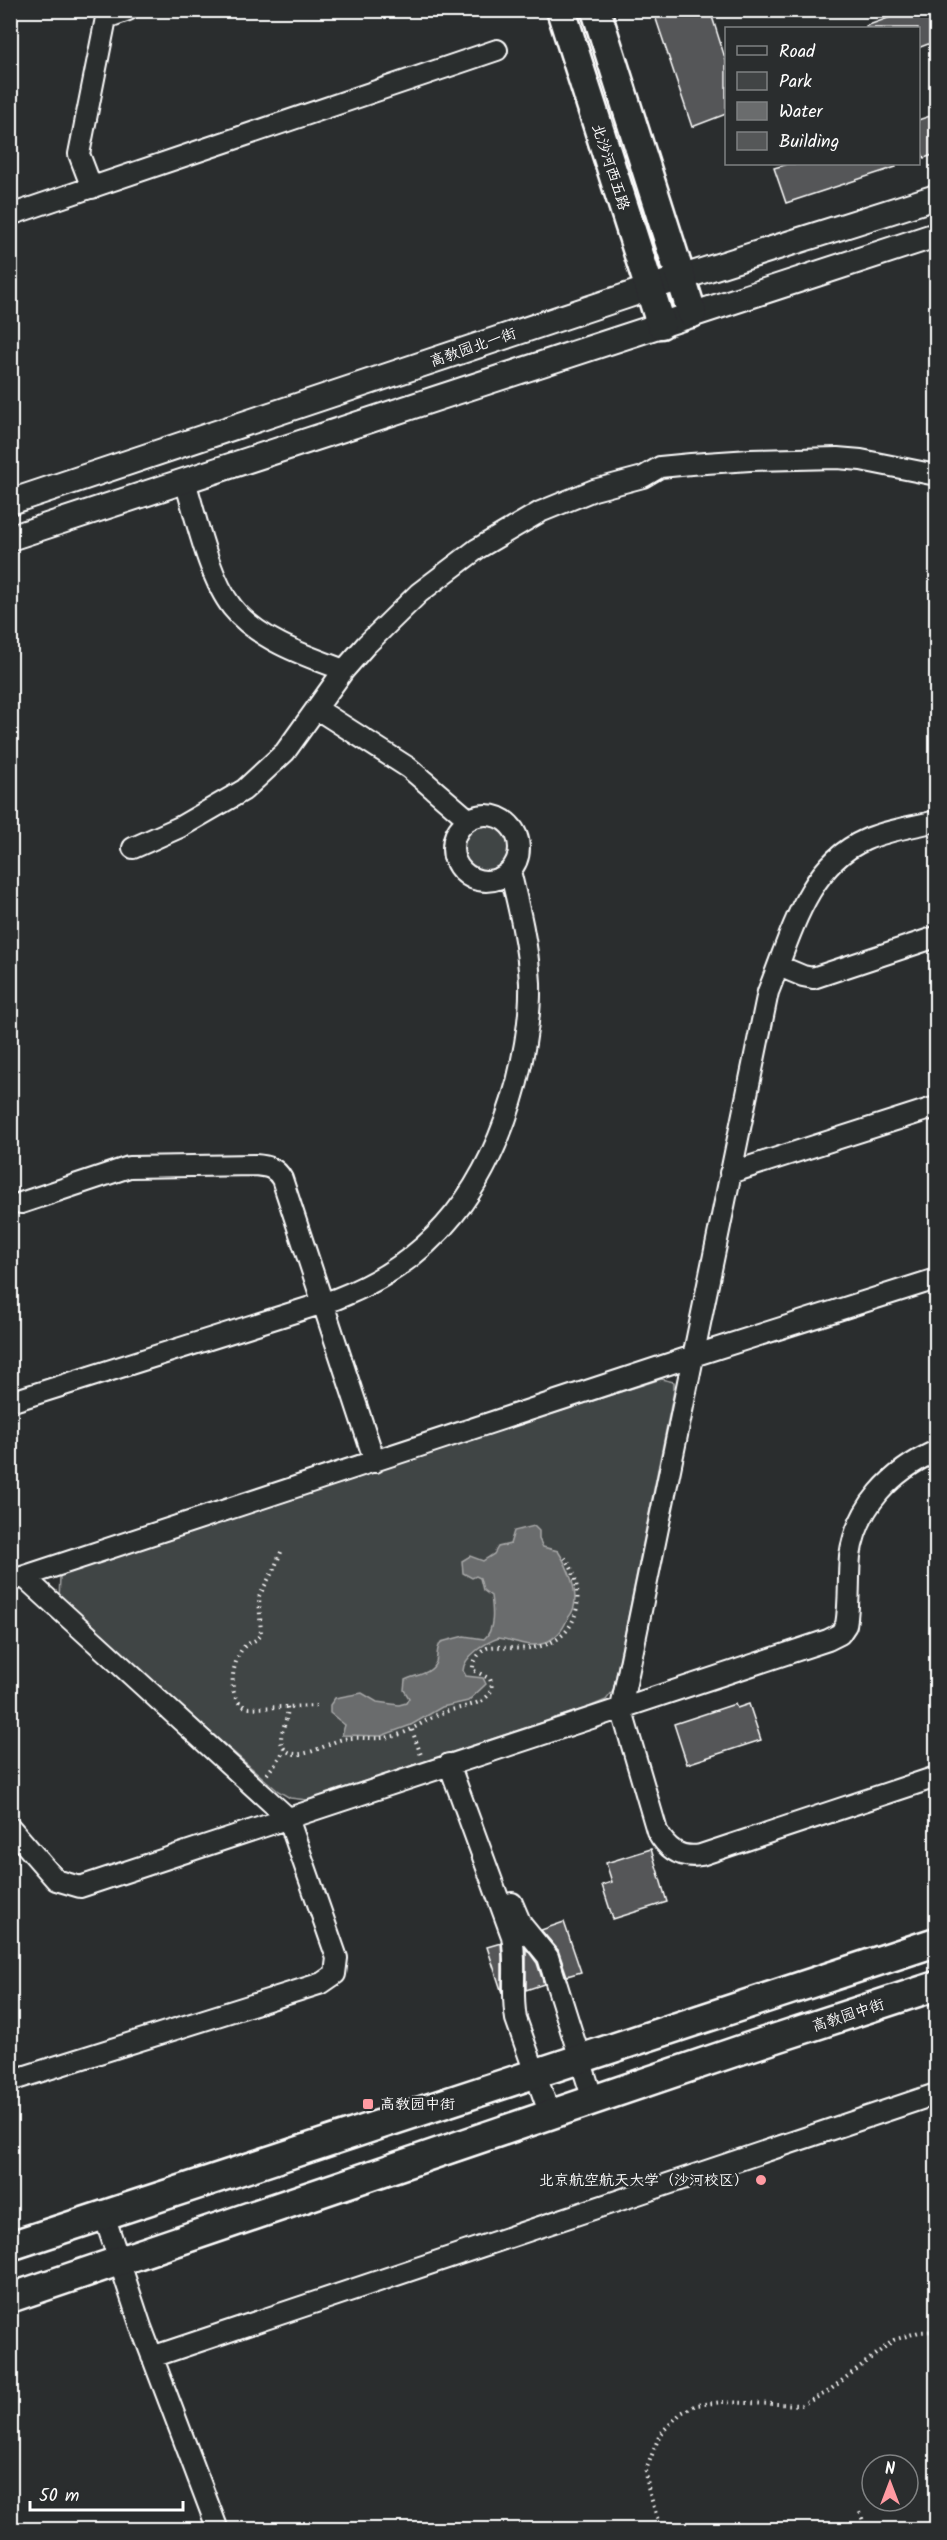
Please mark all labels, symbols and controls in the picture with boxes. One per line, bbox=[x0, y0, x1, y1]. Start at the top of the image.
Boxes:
legend bbox=[725, 27, 920, 165]
text: Road bbox=[779, 38, 816, 67]
text: Park bbox=[779, 68, 812, 97]
text: Water bbox=[779, 98, 824, 127]
street label: 北沙河西五路 bbox=[585, 121, 635, 214]
text: Building bbox=[779, 128, 839, 157]
street label: 高教园北一街 bbox=[427, 322, 520, 374]
street label: 高教园中街 bbox=[809, 1993, 888, 2039]
place label: 高教园中街 bbox=[380, 2093, 455, 2117]
marker: 高教园中街 bbox=[361, 2097, 375, 2111]
place label: 北京航空航天大学（沙河校区） bbox=[539, 2169, 749, 2193]
marker: 北京航空航天大学（沙河校区） bbox=[754, 2173, 768, 2187]
north arrow bbox=[860, 2453, 920, 2513]
text: N bbox=[885, 2457, 895, 2482]
scale bar bbox=[30, 2474, 183, 2512]
text: 50 m bbox=[39, 2482, 79, 2511]

